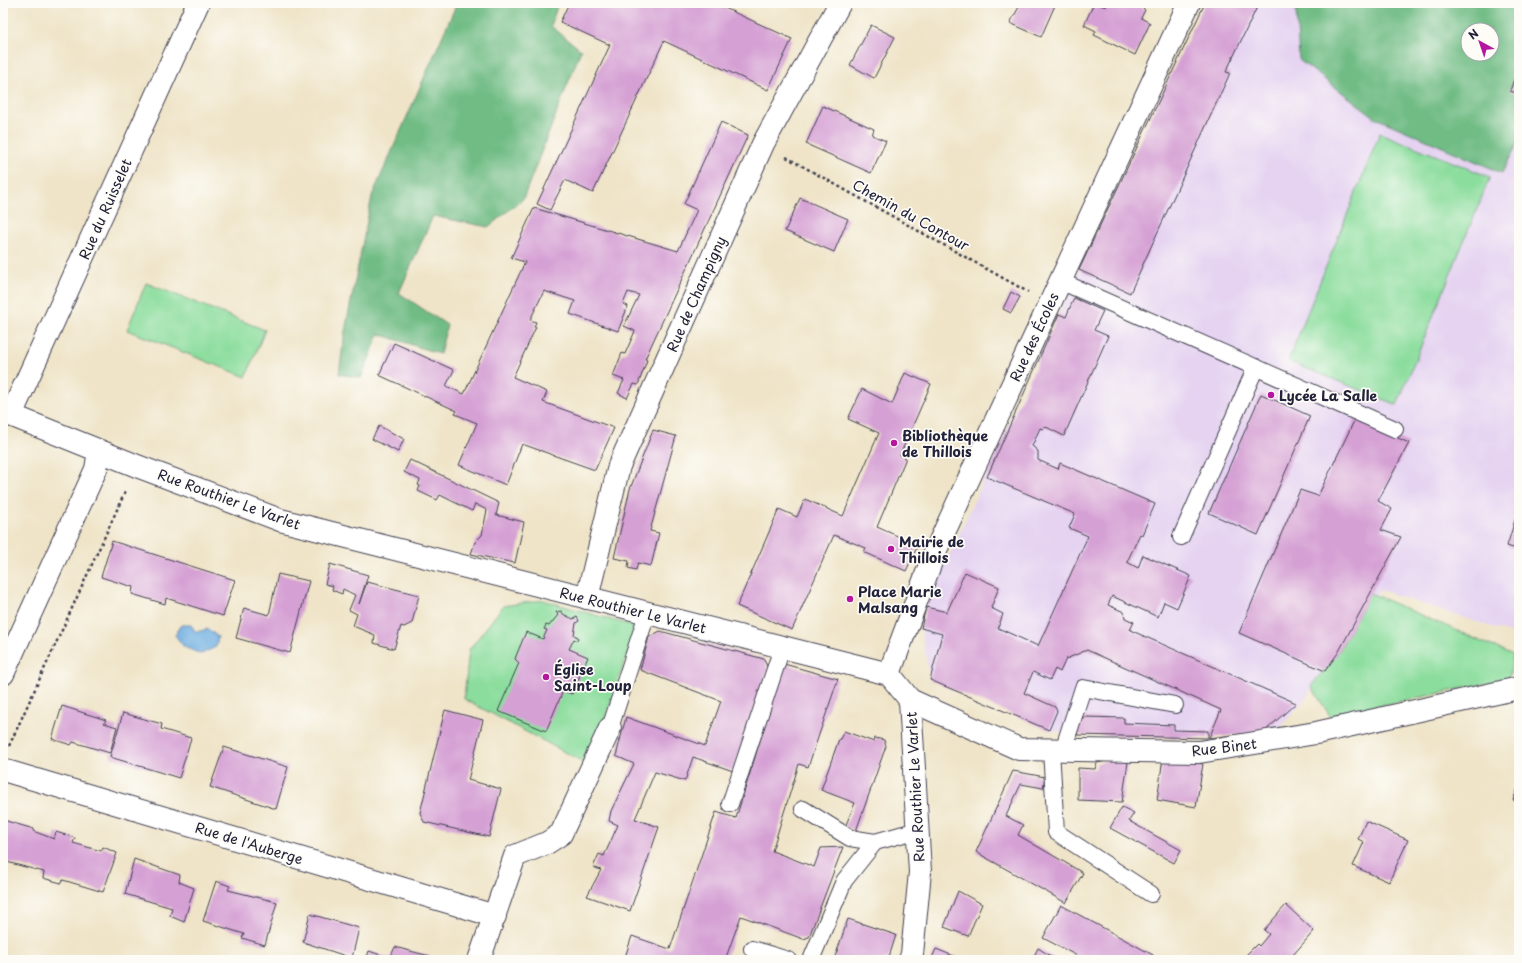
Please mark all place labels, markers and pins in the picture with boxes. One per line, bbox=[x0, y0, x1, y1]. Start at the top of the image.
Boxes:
place label: Lycée La Salle bbox=[1279, 385, 1378, 406]
marker: Lycée La Salle bbox=[1266, 390, 1276, 400]
place label: Bibliothèque de Thillois bbox=[902, 425, 988, 462]
marker: Bibliothèque de Thillois bbox=[889, 438, 899, 448]
place label: Mairie de Thillois bbox=[899, 531, 964, 568]
marker: Mairie de Thillois bbox=[886, 544, 896, 554]
place label: Place Marie Malsang bbox=[858, 581, 942, 618]
marker: Place Marie Malsang bbox=[845, 594, 855, 604]
place label: Église Saint-Loup bbox=[554, 659, 632, 696]
marker: Église Saint-Loup bbox=[541, 672, 551, 682]

